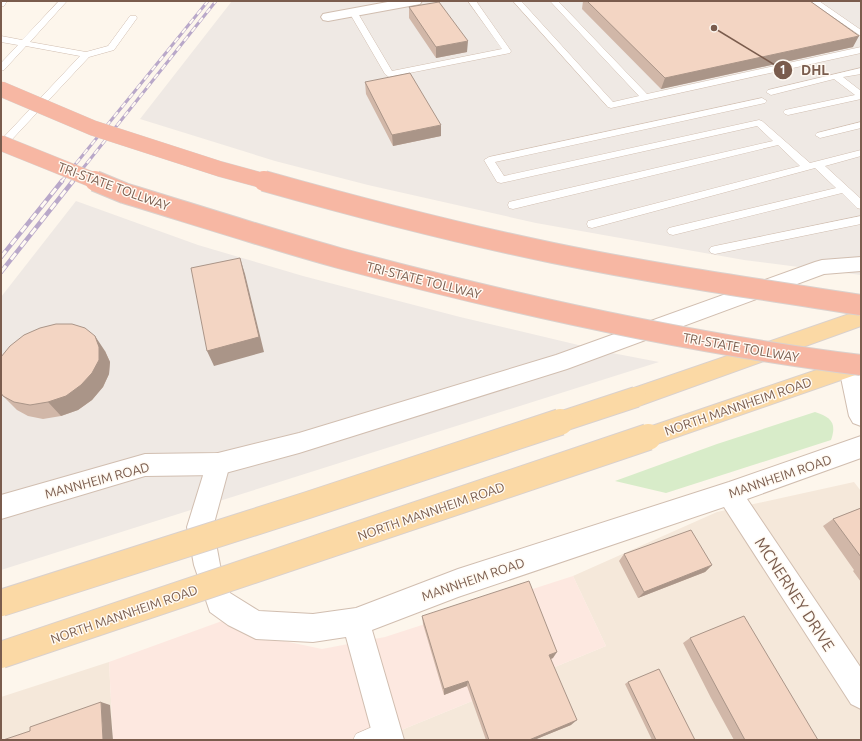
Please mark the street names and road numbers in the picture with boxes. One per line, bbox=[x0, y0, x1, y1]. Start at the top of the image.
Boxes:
street label: TRI-STATE TOLLWAY bbox=[56, 159, 172, 213]
street label: TRI-STATE TOLLWAY bbox=[365, 259, 483, 301]
street label: TRI-STATE TOLLWAY bbox=[682, 330, 801, 364]
street label: NORTH MANNHEIM ROAD bbox=[663, 374, 813, 438]
street label: MANNHEIM ROAD bbox=[727, 452, 833, 500]
street label: MANNHEIM ROAD bbox=[43, 459, 151, 501]
street label: NORTH MANNHEIM ROAD bbox=[356, 479, 506, 543]
street label: MCNERNEY DRIVE bbox=[752, 534, 838, 654]
street label: MANNHEIM ROAD bbox=[420, 555, 526, 603]
street label: NORTH MANNHEIM ROAD bbox=[49, 582, 199, 646]

